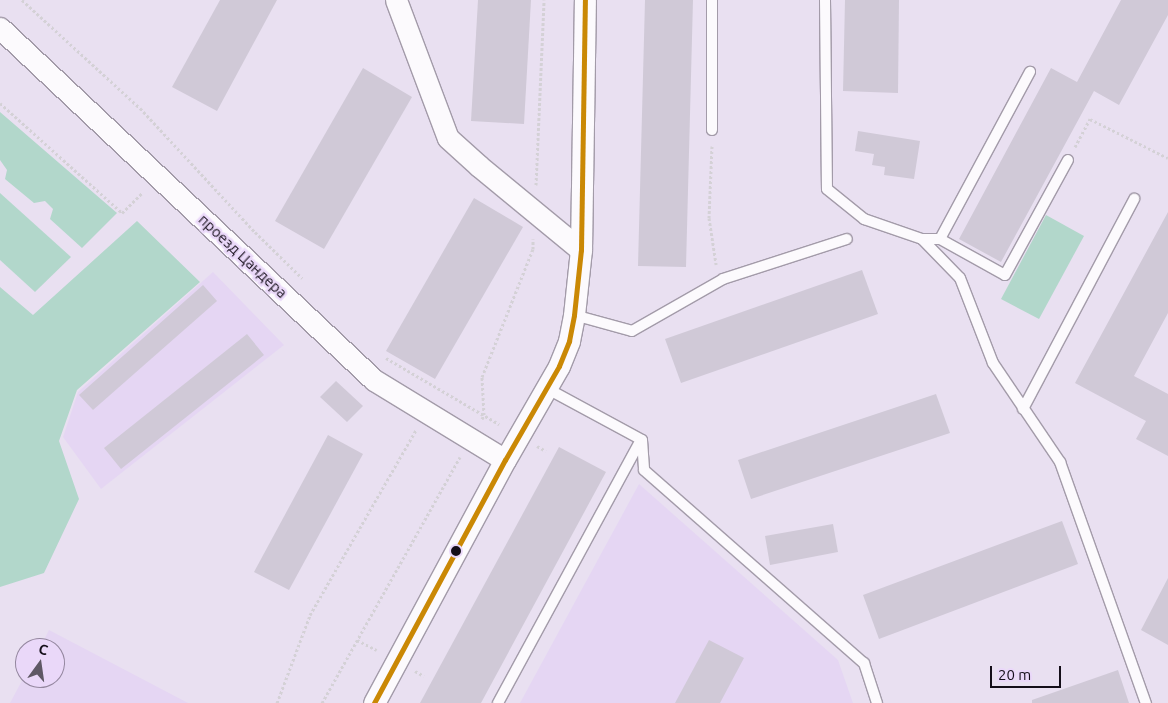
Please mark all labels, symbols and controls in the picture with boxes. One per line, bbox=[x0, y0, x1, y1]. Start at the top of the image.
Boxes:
street label: проезд Цандера bbox=[195, 210, 291, 302]
unlabelled marker bbox=[451, 546, 461, 556]
north arrow bbox=[15, 638, 65, 688]
text: С bbox=[37, 641, 50, 658]
scale bar bbox=[993, 656, 1064, 688]
text: 20 m bbox=[998, 666, 1031, 683]

